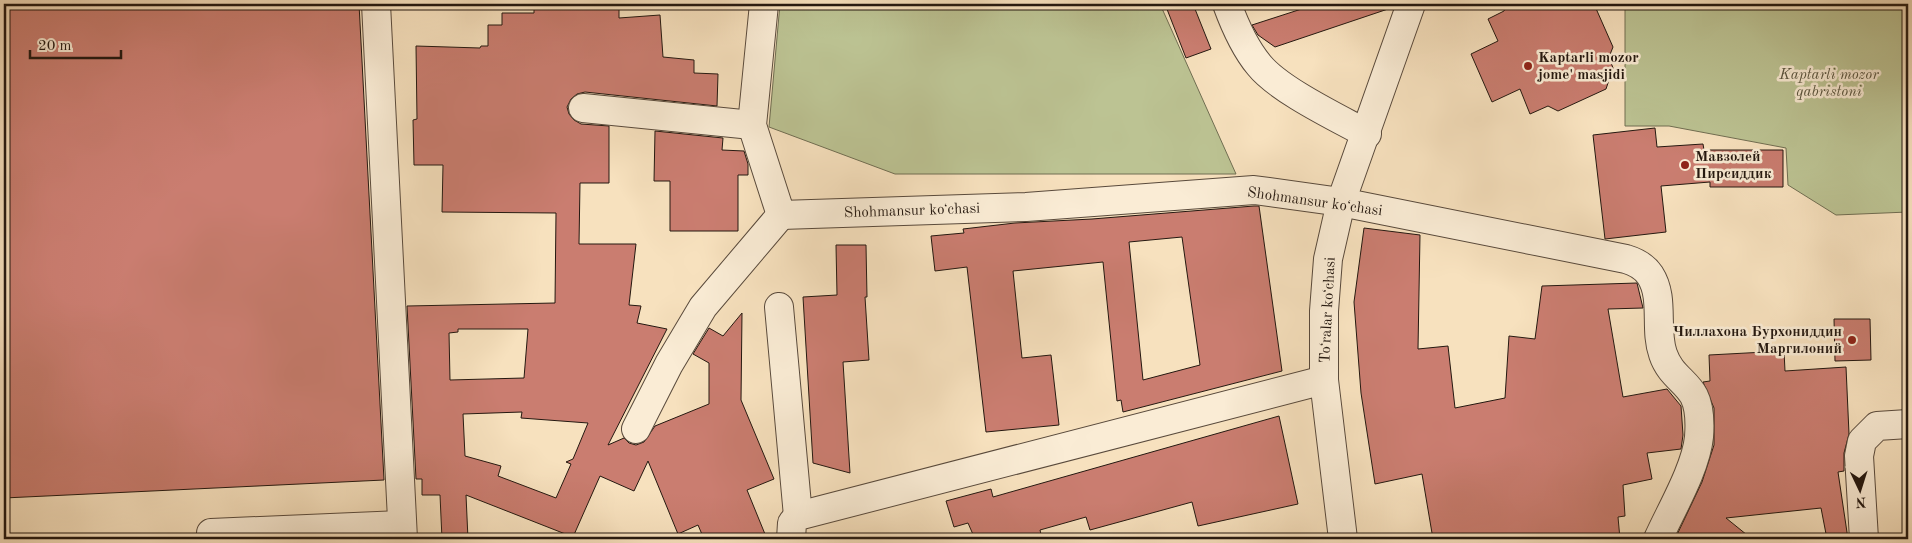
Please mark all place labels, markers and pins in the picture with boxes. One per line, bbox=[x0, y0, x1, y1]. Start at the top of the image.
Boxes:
place label: Kaptarli mozor jome' masjidi bbox=[1537, 51, 1639, 83]
marker: Kaptarli mozor jome' masjidi bbox=[1522, 60, 1534, 72]
place label: Мавзолей Пирсиддик bbox=[1695, 150, 1772, 182]
marker: Мавзолей Пирсиддик bbox=[1679, 159, 1691, 171]
place label: Чиллахона Бурхониддин Маргилоний bbox=[1672, 325, 1842, 357]
marker: Чиллахона Бурхониддин Маргилоний bbox=[1846, 334, 1858, 346]

